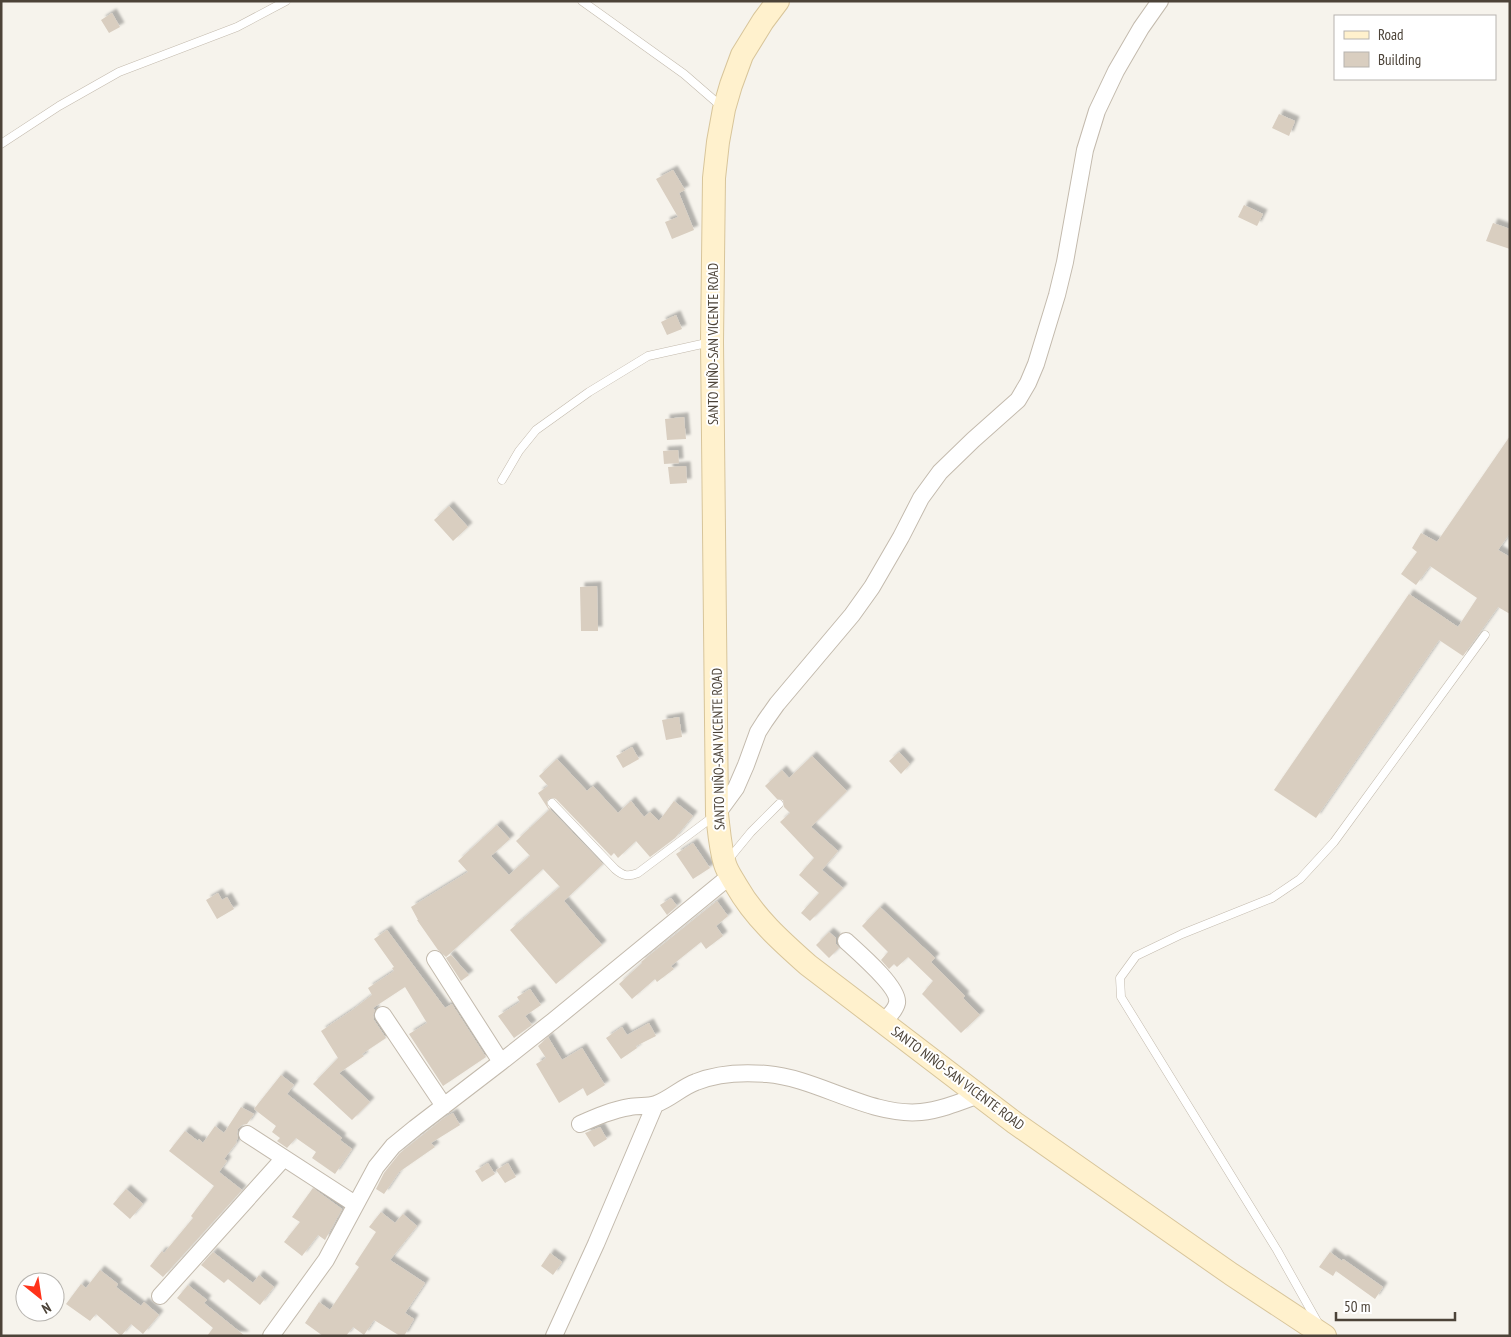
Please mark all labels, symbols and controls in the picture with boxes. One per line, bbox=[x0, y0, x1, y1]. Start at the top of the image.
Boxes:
legend bbox=[1334, 15, 1496, 80]
text: Road bbox=[1378, 25, 1404, 44]
text: Building bbox=[1378, 50, 1421, 69]
street label: SANTO NIÑO-SAN VICENTE ROAD bbox=[704, 263, 722, 425]
street label: SANTO NIÑO-SAN VICENTE ROAD bbox=[708, 668, 728, 830]
street label: SANTO NIÑO-SAN VICENTE ROAD bbox=[888, 1022, 1028, 1134]
north arrow bbox=[15, 1272, 65, 1322]
scale bar bbox=[1336, 1290, 1455, 1322]
text: 50 m bbox=[1344, 1297, 1370, 1316]
text: N bbox=[39, 1299, 54, 1318]

